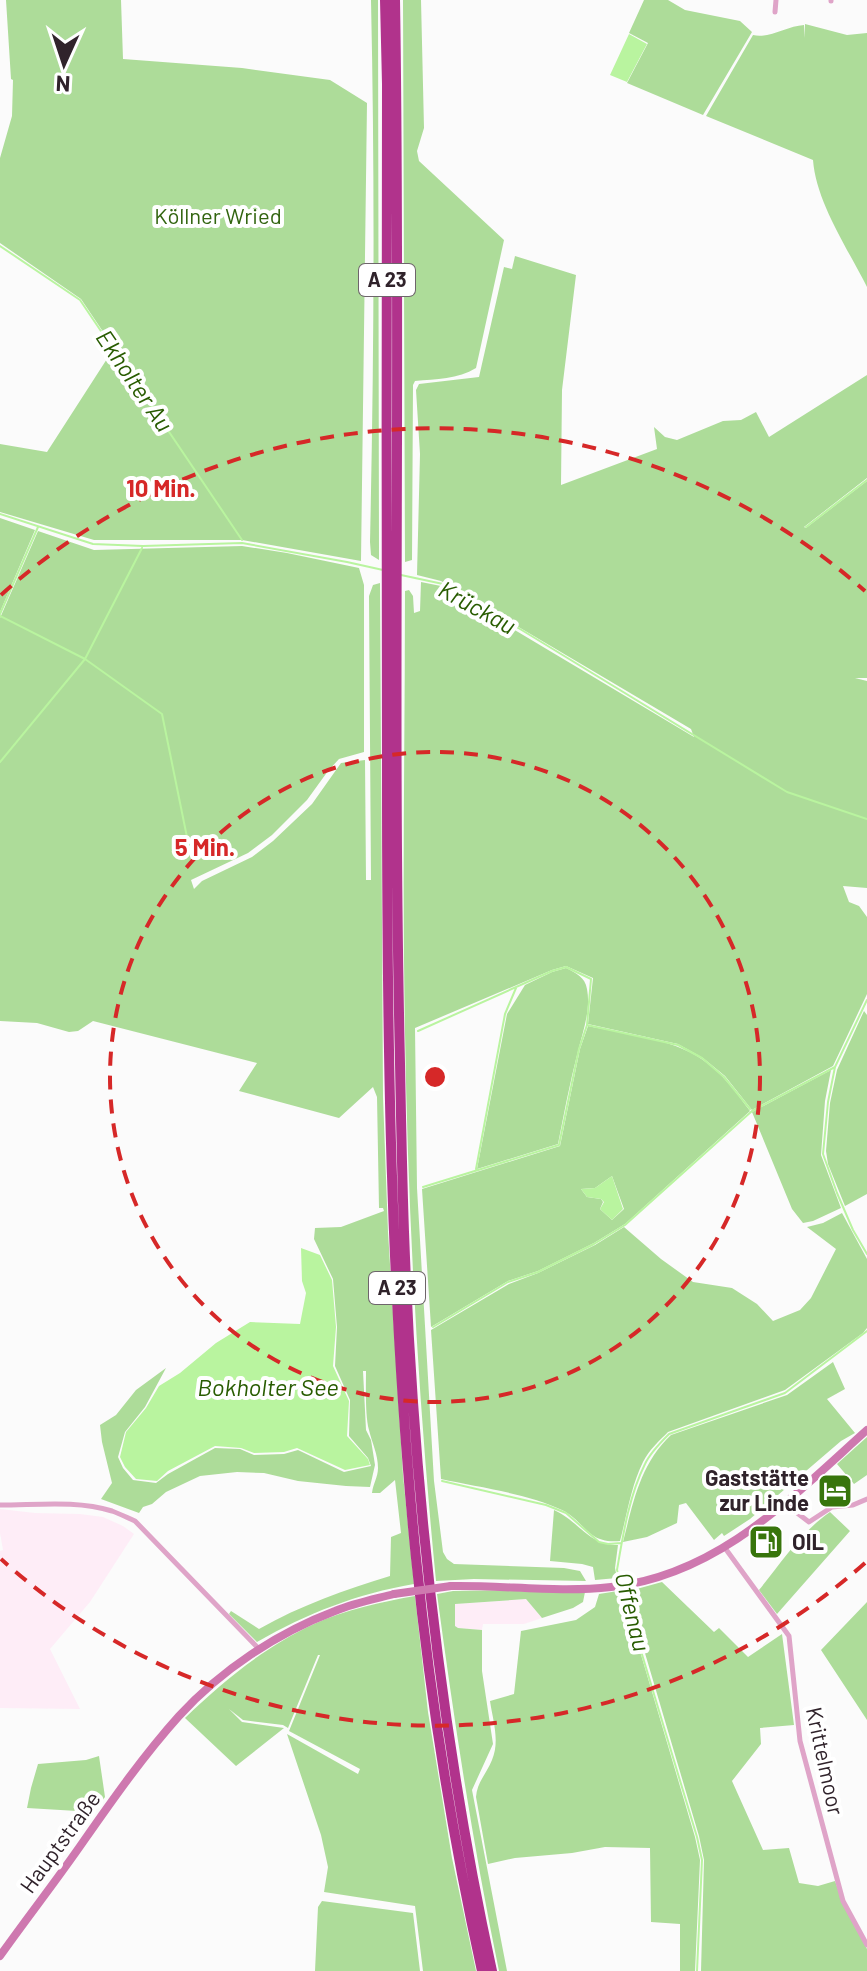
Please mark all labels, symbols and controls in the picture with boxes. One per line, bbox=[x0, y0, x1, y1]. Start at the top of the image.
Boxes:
north arrow bbox=[24, 24, 104, 104]
text: N bbox=[55, 72, 71, 98]
park label: Köllner Wried bbox=[154, 202, 282, 228]
road number: A 23 bbox=[359, 264, 415, 296]
water label: Ekholter Au bbox=[91, 324, 180, 437]
text: 10 Min. bbox=[126, 473, 196, 502]
water label: Krückau bbox=[434, 574, 521, 640]
text: 5 Min. bbox=[175, 832, 235, 861]
centre of rings bbox=[421, 1063, 449, 1091]
road number: A 23 bbox=[369, 1272, 425, 1304]
water label: Bokholter See bbox=[197, 1372, 339, 1401]
place label: Gaststätte zur Linde bbox=[705, 1464, 809, 1515]
hotel icon: Gaststätte zur Linde bbox=[816, 1472, 854, 1510]
fuel station icon: OIL bbox=[747, 1523, 785, 1561]
place label: OIL bbox=[792, 1528, 824, 1554]
water label: Offenau bbox=[610, 1569, 657, 1654]
street label: Krittelmoor bbox=[802, 1705, 850, 1817]
street label: Hauptstraße bbox=[14, 1785, 105, 1897]

